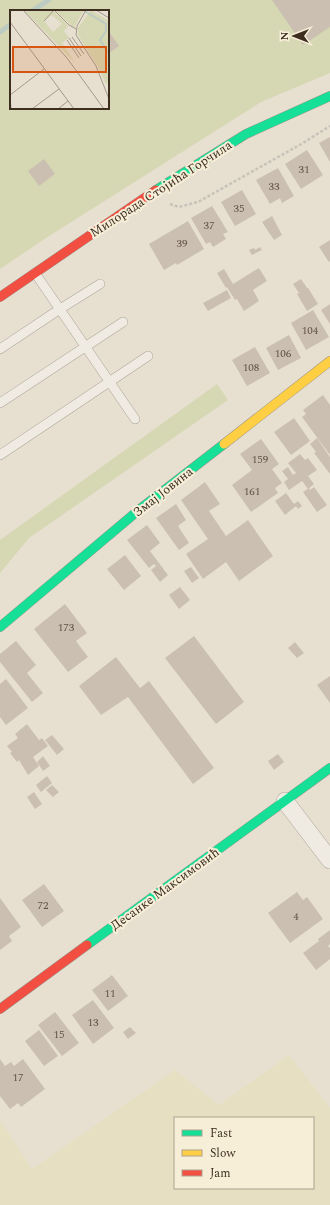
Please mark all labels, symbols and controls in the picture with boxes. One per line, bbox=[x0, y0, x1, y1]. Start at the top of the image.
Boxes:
inset map bbox=[10, 10, 109, 109]
north arrow bbox=[274, 16, 314, 56]
text: N bbox=[276, 31, 293, 40]
street label: Милорада Стојића Горчила bbox=[86, 135, 237, 243]
house number: 31 bbox=[299, 161, 310, 178]
house number: 33 bbox=[269, 178, 280, 195]
house number: 35 bbox=[234, 200, 245, 217]
house number: 37 bbox=[204, 217, 215, 234]
house number: 39 bbox=[177, 235, 188, 252]
house number: 104 bbox=[302, 322, 319, 339]
house number: 106 bbox=[275, 345, 292, 362]
house number: 108 bbox=[243, 359, 260, 376]
house number: 159 bbox=[252, 451, 269, 468]
street label: Змај Јовина bbox=[129, 462, 198, 522]
house number: 161 bbox=[244, 483, 260, 500]
house number: 173 bbox=[58, 619, 75, 636]
street label: Десанке Максимовић bbox=[106, 842, 224, 935]
house number: 72 bbox=[38, 897, 49, 914]
house number: 4 bbox=[293, 908, 299, 925]
house number: 11 bbox=[105, 985, 116, 1002]
house number: 13 bbox=[88, 1014, 99, 1031]
house number: 15 bbox=[54, 1026, 65, 1043]
house number: 17 bbox=[13, 1069, 24, 1086]
legend bbox=[174, 1117, 314, 1189]
text: Fast bbox=[210, 1124, 232, 1143]
text: Slow bbox=[210, 1144, 236, 1163]
text: Jam bbox=[210, 1164, 231, 1183]

